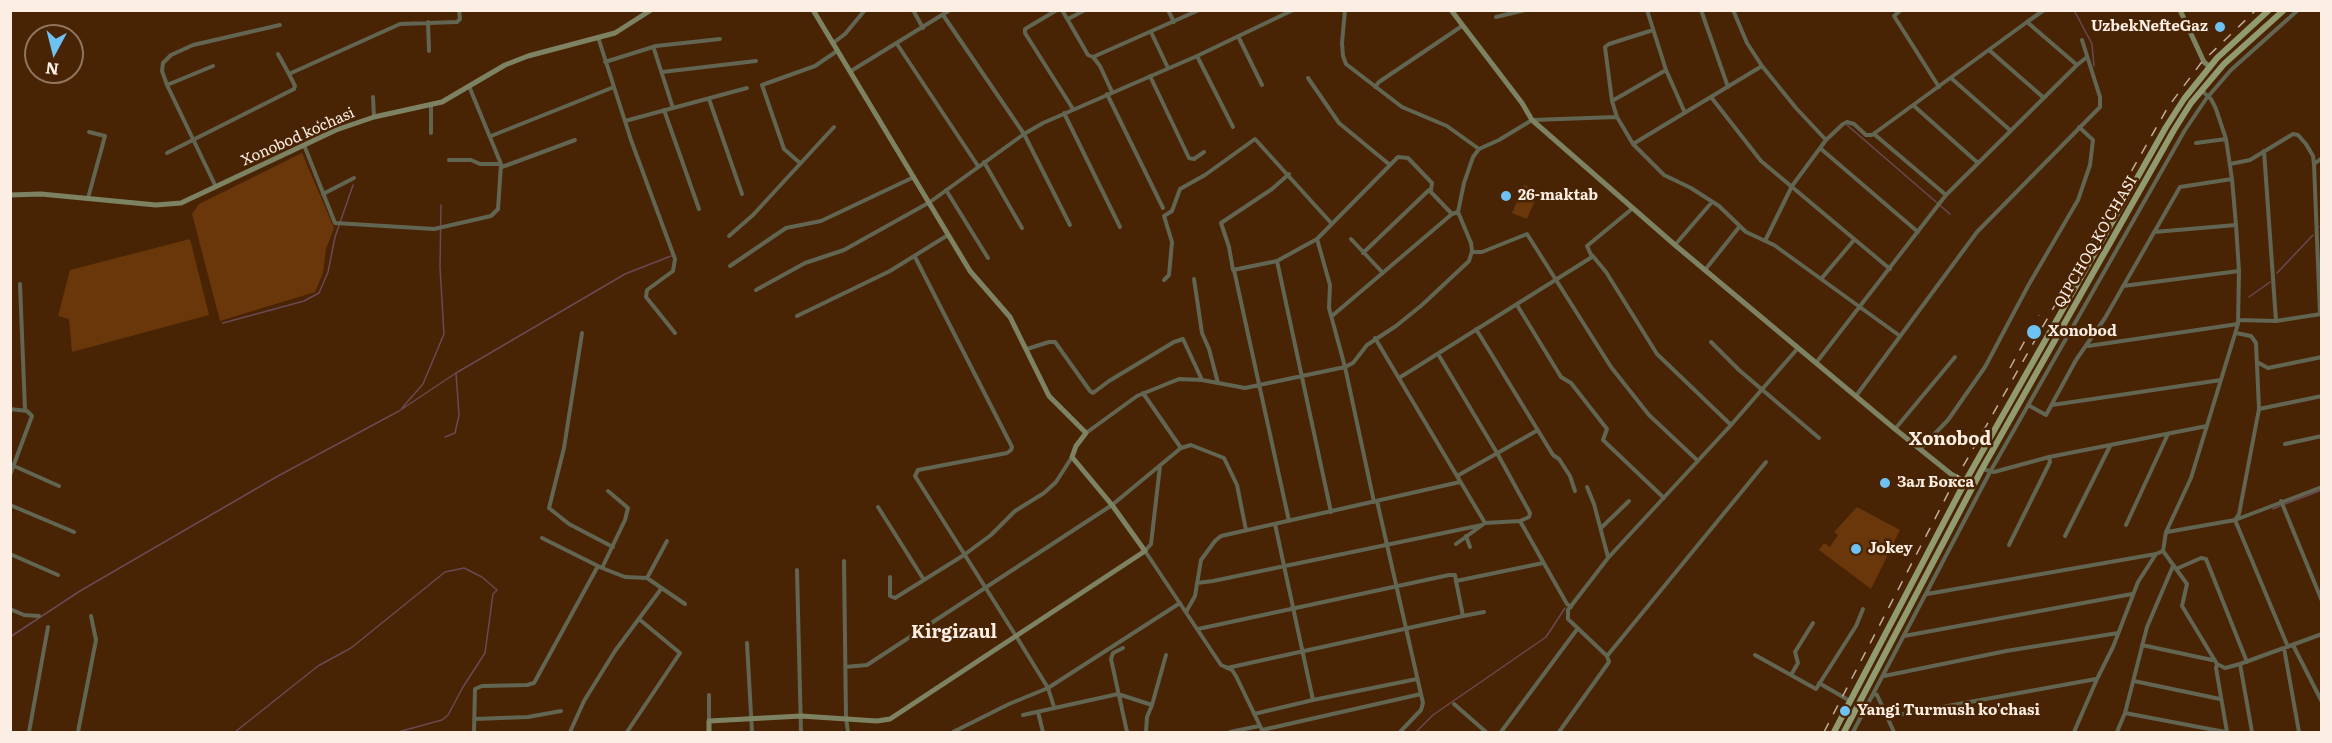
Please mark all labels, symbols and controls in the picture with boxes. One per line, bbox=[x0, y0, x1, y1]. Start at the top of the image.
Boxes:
place label: UzbekNefteGaz bbox=[2091, 18, 2208, 36]
marker: UzbekNefteGaz bbox=[2213, 20, 2227, 34]
north arrow bbox=[24, 24, 84, 84]
text: N bbox=[44, 57, 60, 83]
street label: Xonobod koʻchasi bbox=[239, 104, 357, 170]
street label: QIPCHOQ KO'CHASI bbox=[2051, 173, 2141, 311]
place label: 26-maktab bbox=[1518, 187, 1598, 205]
marker: 26-maktab bbox=[1499, 189, 1513, 203]
marker: Xonobod bbox=[2025, 323, 2043, 341]
place label: Xonobod bbox=[2048, 323, 2117, 341]
district label: Xonobod bbox=[1909, 429, 1991, 451]
place label: Зал Бокса bbox=[1897, 474, 1974, 492]
marker: Зал Бокса bbox=[1878, 476, 1892, 490]
place label: Jokey bbox=[1868, 540, 1913, 558]
marker: Jokey bbox=[1849, 542, 1863, 556]
district label: Kirgizaul bbox=[911, 622, 997, 644]
place label: Yangi Turmush ko'chasi bbox=[1857, 702, 2040, 720]
marker: Yangi Turmush ko'chasi bbox=[1838, 704, 1852, 718]

